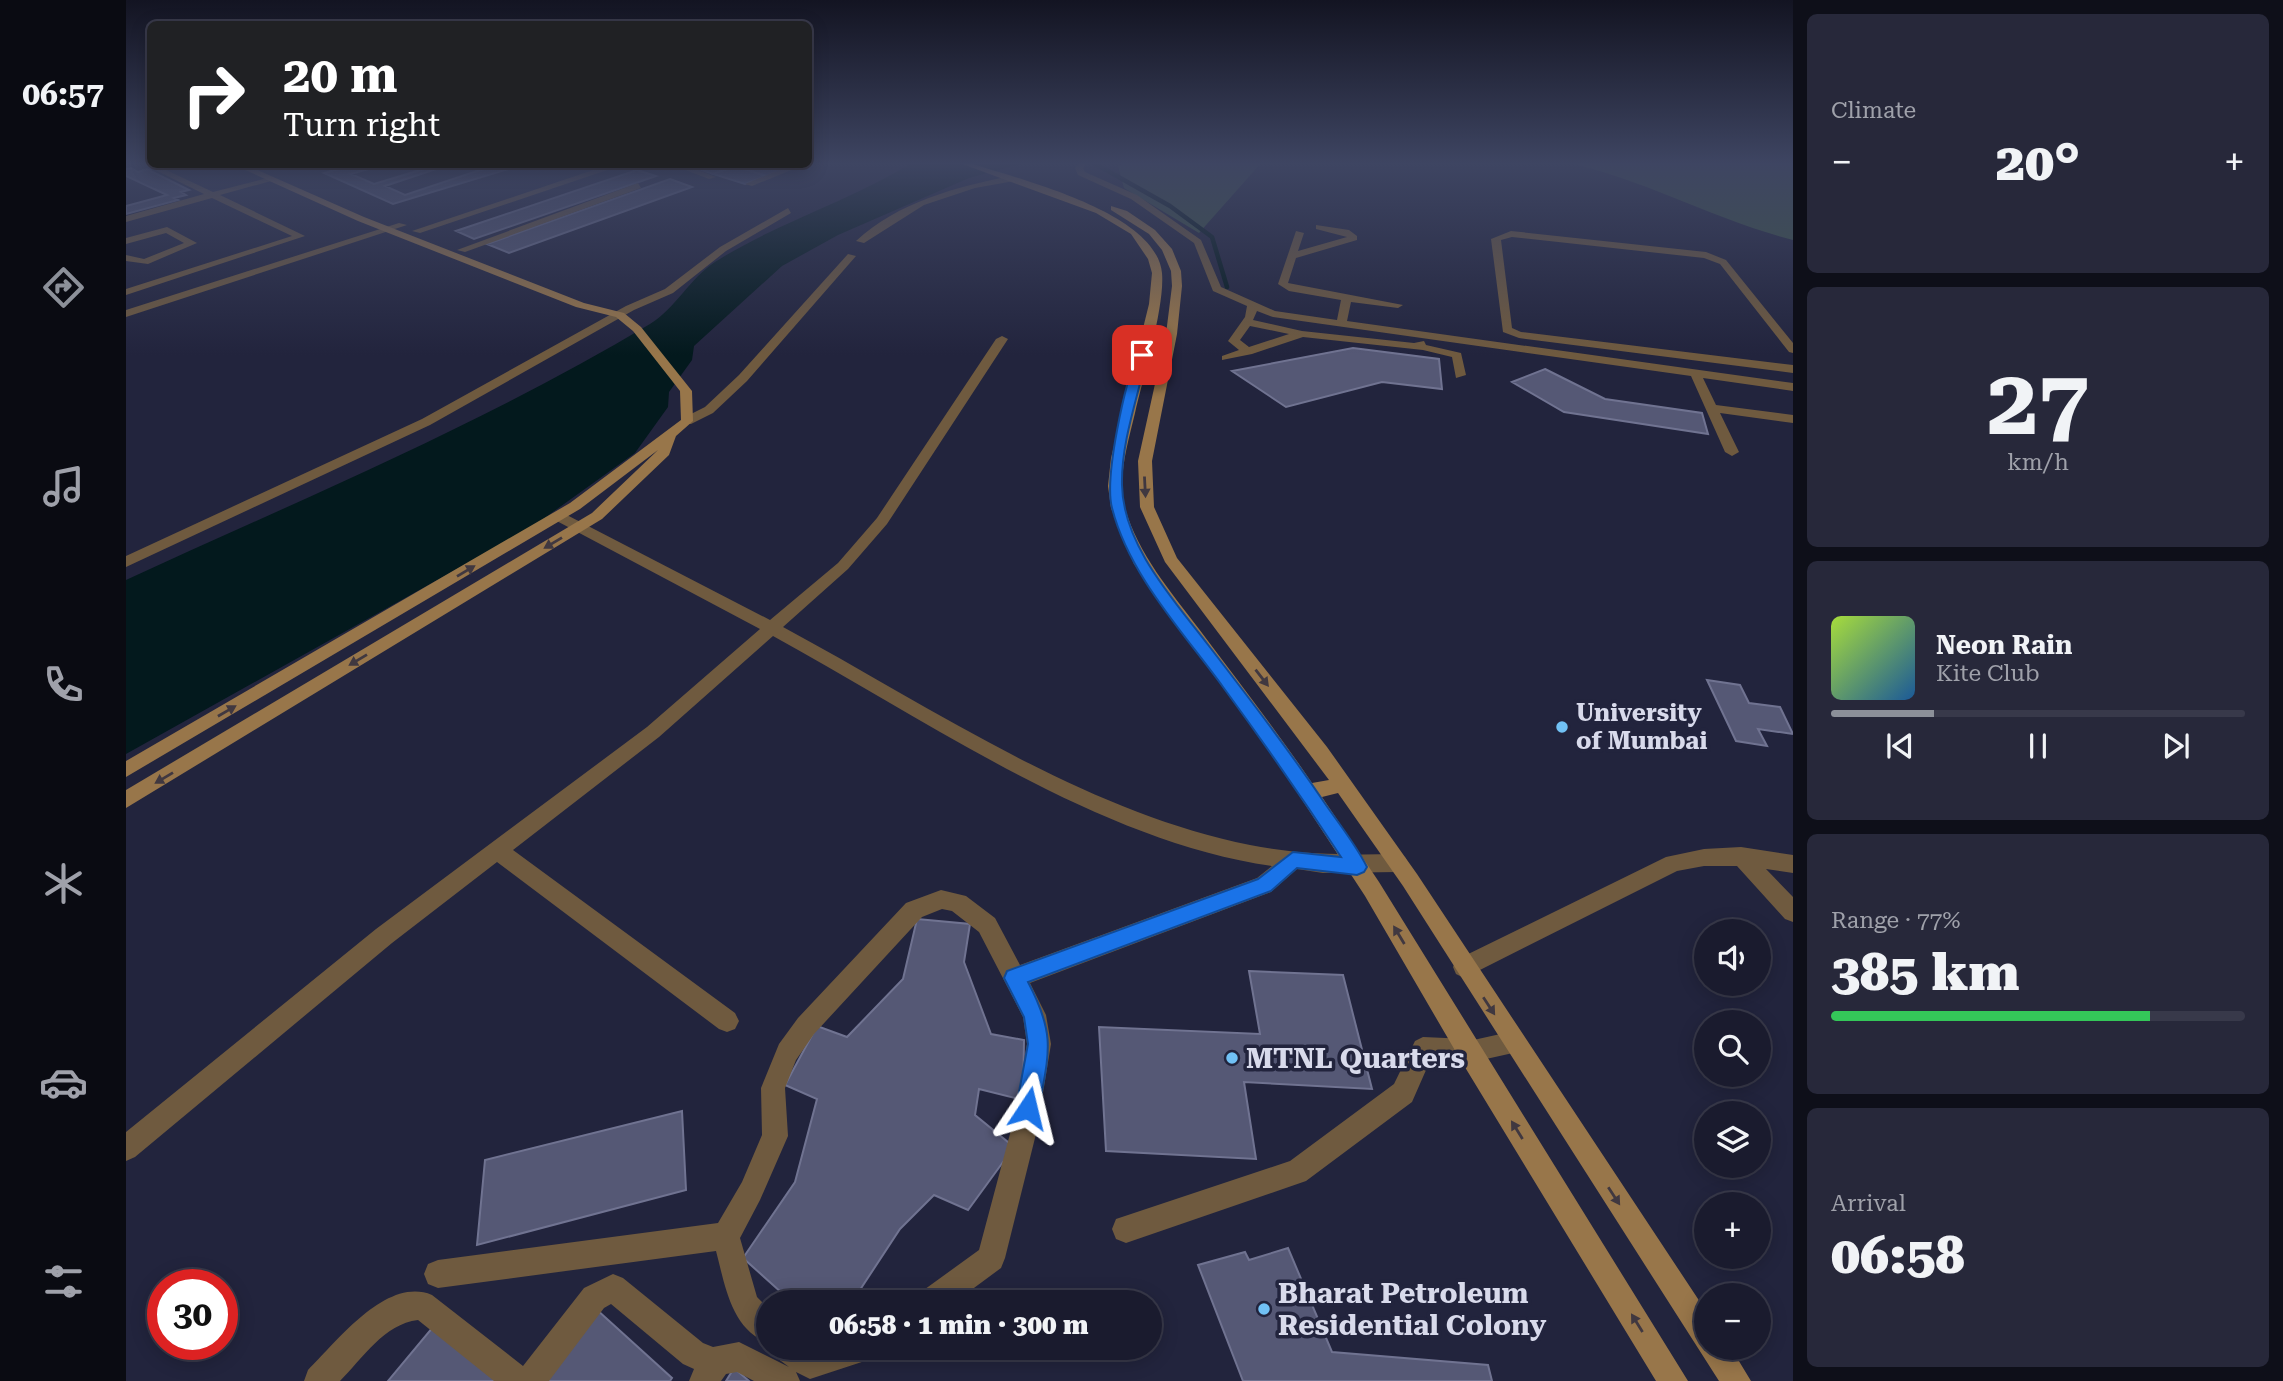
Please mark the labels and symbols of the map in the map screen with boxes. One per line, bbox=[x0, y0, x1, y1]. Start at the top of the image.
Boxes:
pin bbox=[1112, 325, 1172, 385]
one-way arrow bbox=[1139, 476, 1150, 498]
one-way arrow bbox=[544, 536, 563, 549]
one-way arrow bbox=[456, 565, 475, 577]
one-way arrow bbox=[349, 653, 368, 666]
one-way arrow bbox=[1254, 669, 1269, 687]
place label: University of Mumbai bbox=[1576, 699, 1707, 755]
one-way arrow bbox=[218, 705, 237, 718]
marker: University of Mumbai bbox=[1554, 719, 1570, 735]
one-way arrow bbox=[154, 771, 173, 784]
one-way arrow bbox=[1393, 926, 1406, 945]
one-way arrow bbox=[1482, 996, 1495, 1015]
place label: MTNL Quarters bbox=[1246, 1042, 1465, 1075]
marker: MTNL Quarters bbox=[1224, 1050, 1240, 1066]
position arrow bbox=[991, 1071, 1065, 1145]
one-way arrow bbox=[1511, 1120, 1524, 1140]
one-way arrow bbox=[1607, 1187, 1621, 1205]
speed limit sign: 30 bbox=[147, 1269, 238, 1360]
place label: Bharat Petroleum Residential Colony bbox=[1278, 1277, 1547, 1342]
marker: Bharat Petroleum Residential Colony bbox=[1256, 1301, 1272, 1317]
one-way arrow bbox=[1631, 1313, 1644, 1333]

